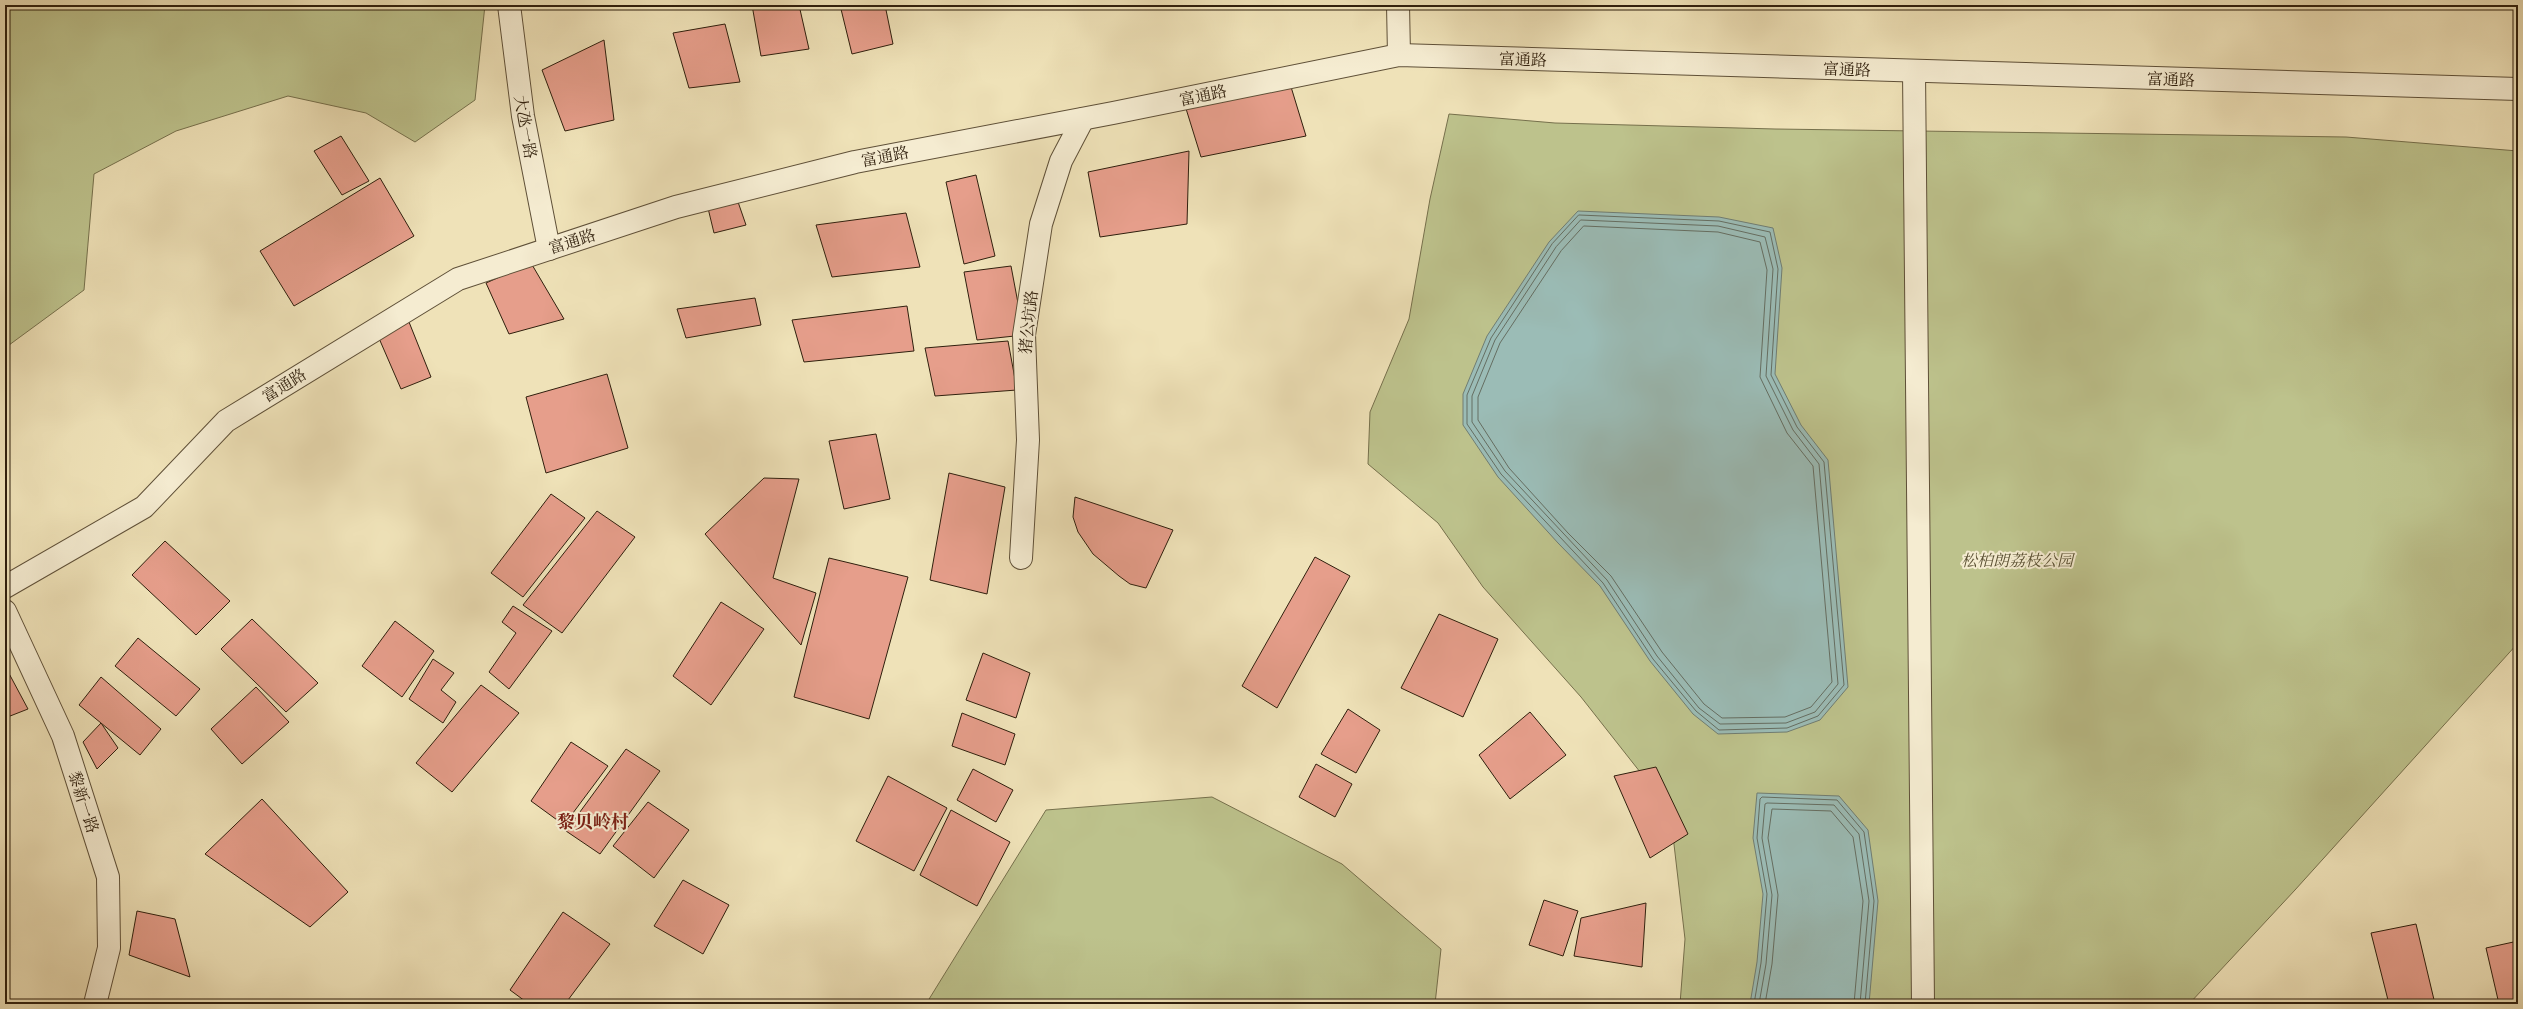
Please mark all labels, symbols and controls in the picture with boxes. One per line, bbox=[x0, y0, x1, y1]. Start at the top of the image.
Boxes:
street label: 富通路 bbox=[1499, 46, 1547, 72]
street label: 富通路 bbox=[1823, 56, 1871, 82]
street label: 富通路 bbox=[2147, 66, 2195, 92]
street label: 富通路 bbox=[1177, 78, 1229, 112]
street label: 大氹一路 bbox=[509, 93, 543, 161]
street label: 富通路 bbox=[859, 140, 911, 172]
street label: 富通路 bbox=[545, 222, 599, 260]
street label: 猪公坑路 bbox=[1013, 289, 1043, 355]
street label: 富通路 bbox=[257, 362, 311, 408]
park label: 松柏朗荔枝公园 bbox=[1961, 548, 2076, 572]
street label: 黎新一路 bbox=[63, 768, 105, 836]
district label: 黎贝岭村 bbox=[557, 808, 629, 835]

